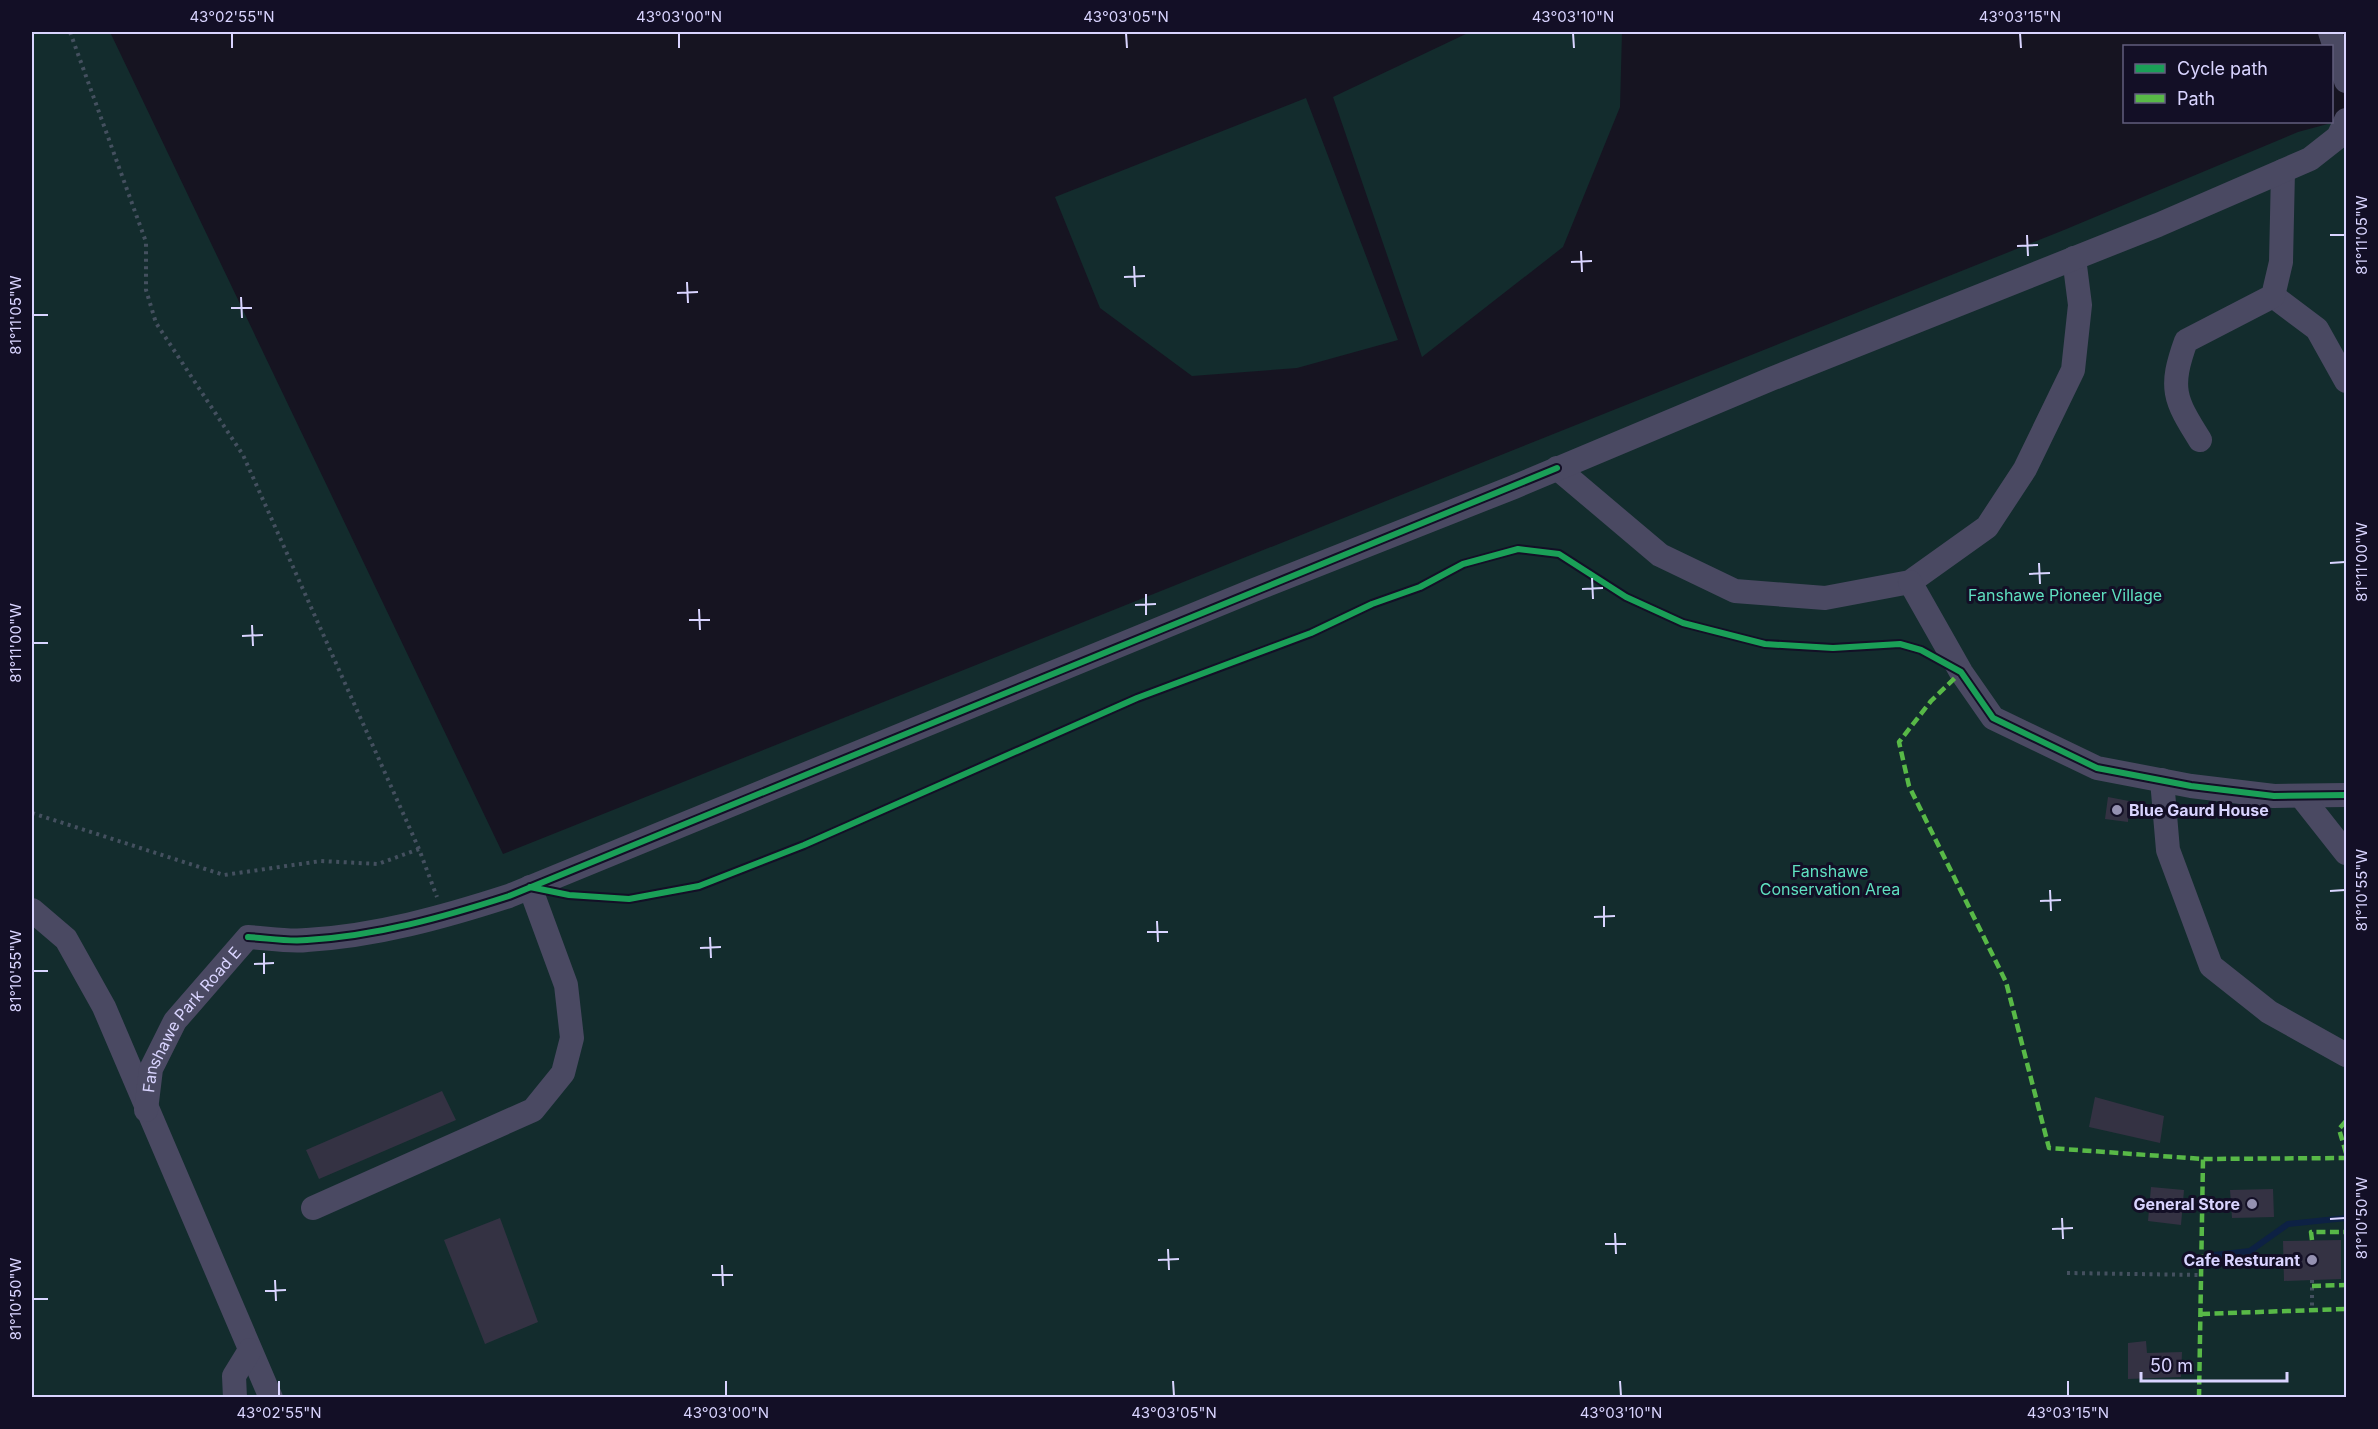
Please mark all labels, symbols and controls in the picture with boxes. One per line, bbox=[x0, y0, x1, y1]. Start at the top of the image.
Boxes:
text: 43°02'55"N bbox=[189, 7, 275, 26]
text: 43°03'00"N bbox=[636, 7, 722, 26]
text: 43°03'05"N bbox=[1083, 7, 1169, 26]
text: 43°03'10"N bbox=[1532, 7, 1614, 26]
text: 43°03'15"N bbox=[1979, 7, 2061, 26]
legend bbox=[2123, 45, 2333, 123]
text: Cycle path bbox=[2177, 58, 2268, 79]
text: Path bbox=[2177, 88, 2215, 109]
text: 81°11'05"W bbox=[2352, 195, 2371, 275]
text: 81°11'05"W bbox=[6, 275, 25, 355]
text: 81°11'00"W bbox=[2352, 522, 2371, 602]
park label: Fanshawe Pioneer Village bbox=[1968, 585, 2162, 605]
text: 81°11'00"W bbox=[6, 603, 25, 683]
place label: Blue Gaurd House bbox=[2129, 800, 2269, 820]
marker: Blue Gaurd House bbox=[2110, 803, 2124, 817]
text: 81°10'55"W bbox=[2352, 849, 2371, 931]
park label: Fanshawe Conservation Area bbox=[1760, 861, 1900, 899]
text: 81°10'55"W bbox=[6, 930, 25, 1012]
street label: Fanshawe Park Road E bbox=[138, 943, 245, 1094]
text: 81°10'50"W bbox=[2352, 1176, 2371, 1259]
place label: General Store bbox=[2134, 1194, 2240, 1214]
marker: General Store bbox=[2245, 1197, 2259, 1211]
place label: Cafe Resturant bbox=[2184, 1250, 2300, 1270]
marker: Cafe Resturant bbox=[2305, 1253, 2319, 1267]
text: 81°10'50"W bbox=[6, 1257, 25, 1340]
scale bar bbox=[2141, 1345, 2286, 1383]
text: 50 m bbox=[2150, 1355, 2193, 1376]
text: 43°02'55"N bbox=[236, 1403, 322, 1422]
text: 43°03'00"N bbox=[683, 1403, 769, 1422]
text: 43°03'05"N bbox=[1131, 1403, 1217, 1422]
text: 43°03'10"N bbox=[1580, 1403, 1662, 1422]
text: 43°03'15"N bbox=[2027, 1403, 2109, 1422]

